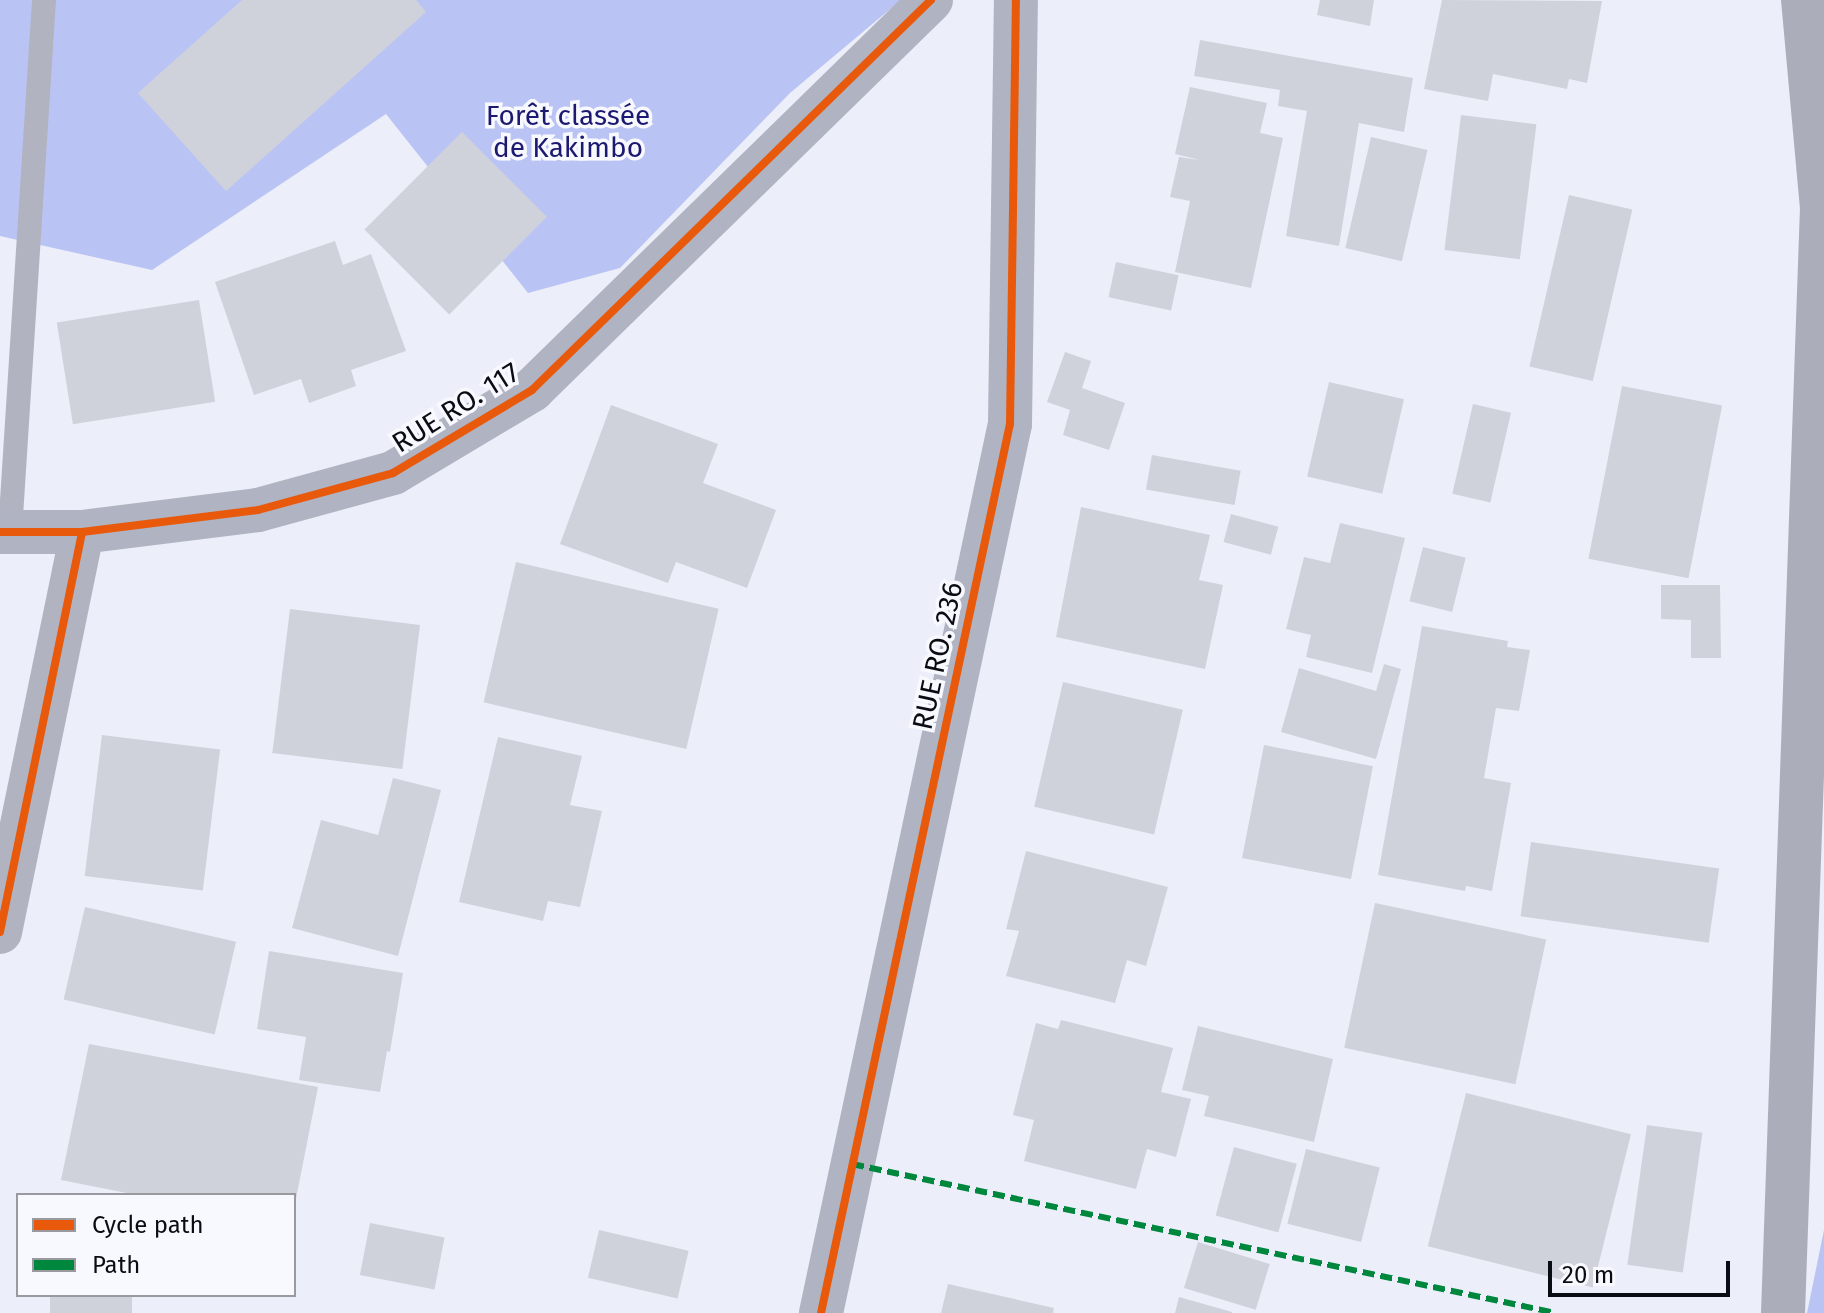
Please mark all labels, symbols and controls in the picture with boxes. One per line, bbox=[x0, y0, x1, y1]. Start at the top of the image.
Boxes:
park label: Forêt classée de Kakimbo bbox=[486, 99, 650, 165]
street label: RUE RO. 117 bbox=[386, 356, 526, 460]
street label: RUE RO. 236 bbox=[906, 579, 970, 733]
legend bbox=[16, 1193, 296, 1297]
text: Cycle path bbox=[92, 1211, 204, 1239]
scale bar bbox=[1552, 1245, 1734, 1295]
text: Path bbox=[92, 1251, 140, 1279]
text: 20 m bbox=[1562, 1261, 1614, 1289]

